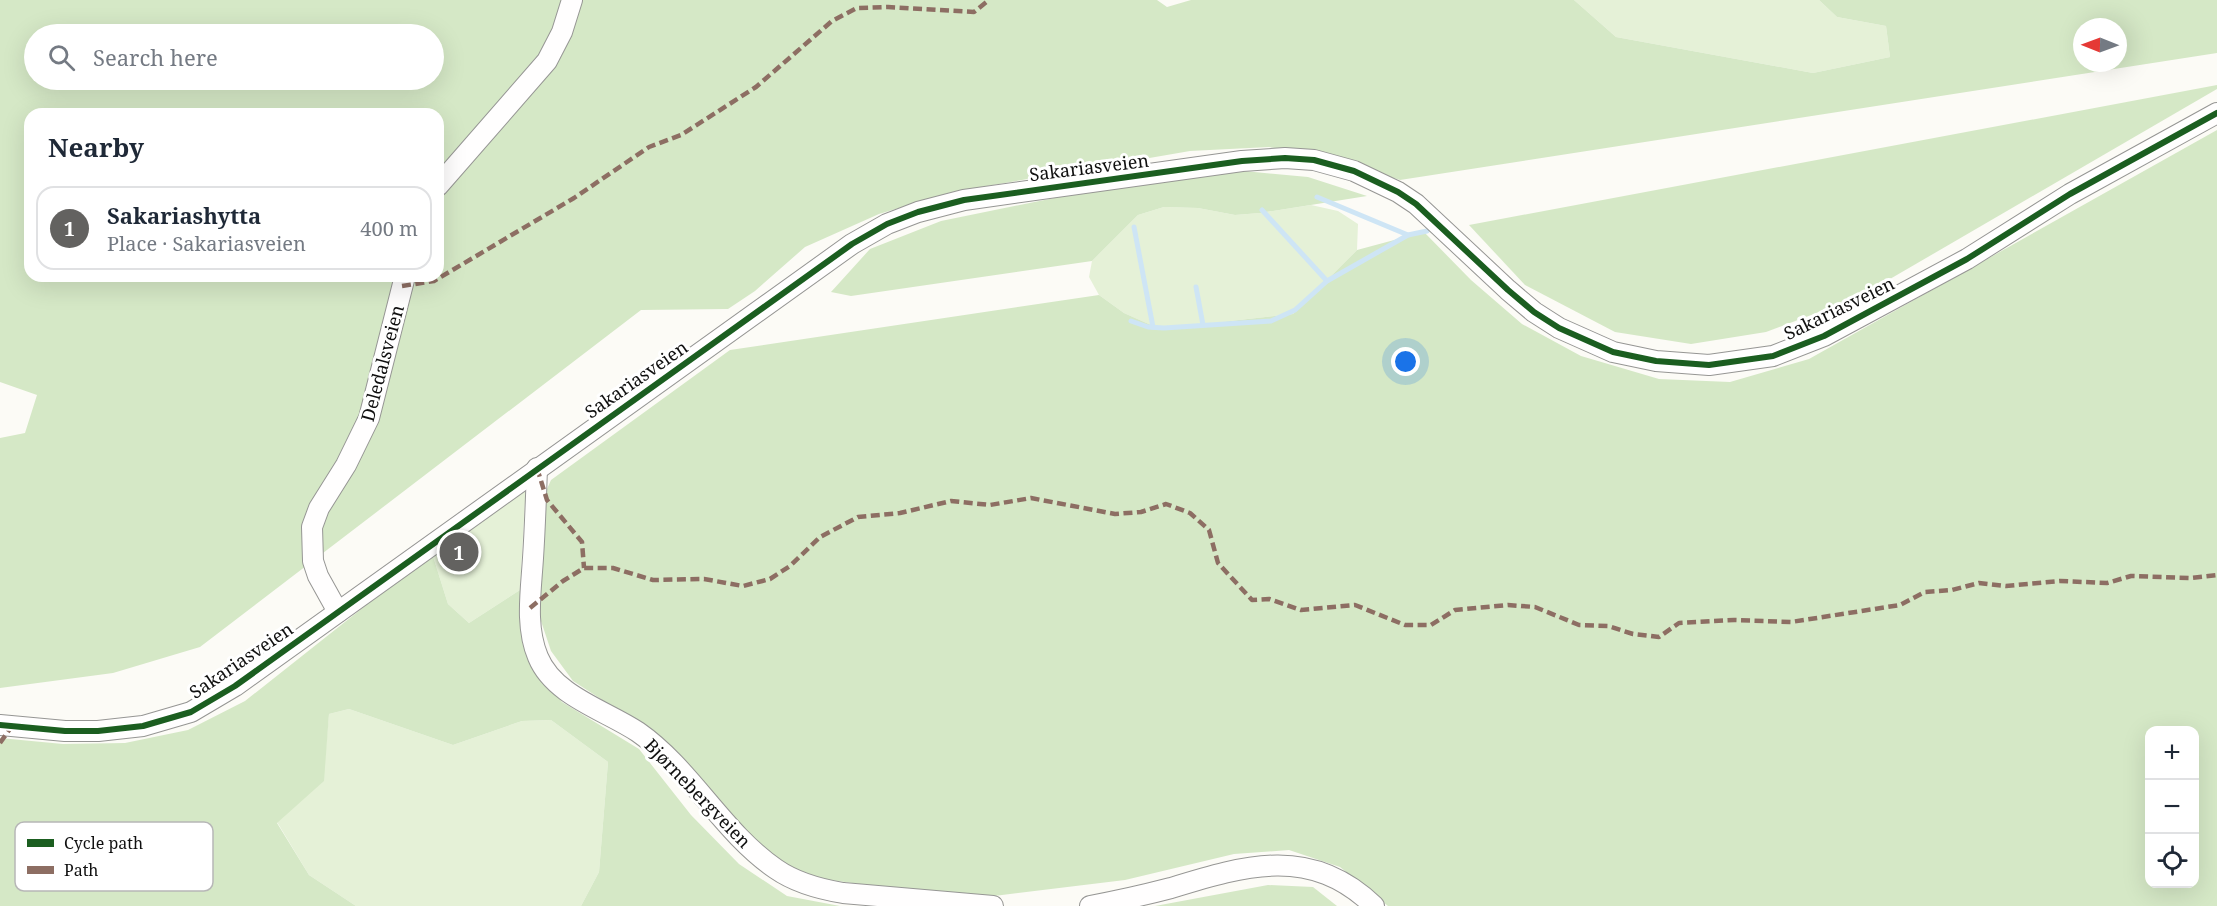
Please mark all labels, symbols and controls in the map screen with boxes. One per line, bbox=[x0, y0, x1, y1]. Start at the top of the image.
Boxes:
north arrow bbox=[2073, 18, 2127, 72]
search box bbox=[24, 24, 444, 90]
icon: search bbox=[45, 41, 78, 74]
text: Search here bbox=[93, 42, 218, 72]
text: Nearby bbox=[48, 129, 144, 165]
street label: Sakariasveien bbox=[1028, 148, 1150, 186]
text: Sakariashytta bbox=[107, 200, 261, 230]
text: 1 bbox=[64, 215, 75, 242]
text: 400 m bbox=[360, 215, 418, 242]
text: Place · Sakariasveien bbox=[107, 230, 306, 257]
street label: Sakariasveien bbox=[1780, 271, 1899, 345]
street label: Deledalsveien bbox=[355, 302, 409, 424]
street label: Sakariasveien bbox=[580, 334, 692, 423]
your location bbox=[1391, 347, 1420, 376]
pin: 1 bbox=[440, 530, 478, 574]
street label: Sakariasveien bbox=[184, 616, 298, 704]
map controls bbox=[2145, 726, 2199, 888]
button: + bbox=[2145, 726, 2199, 780]
street label: Bjørnebergveien bbox=[640, 733, 757, 853]
button: − bbox=[2145, 780, 2199, 834]
legend bbox=[15, 822, 213, 891]
text: Cycle path bbox=[64, 832, 143, 854]
button: locate bbox=[2145, 834, 2199, 888]
text: Path bbox=[64, 859, 98, 881]

